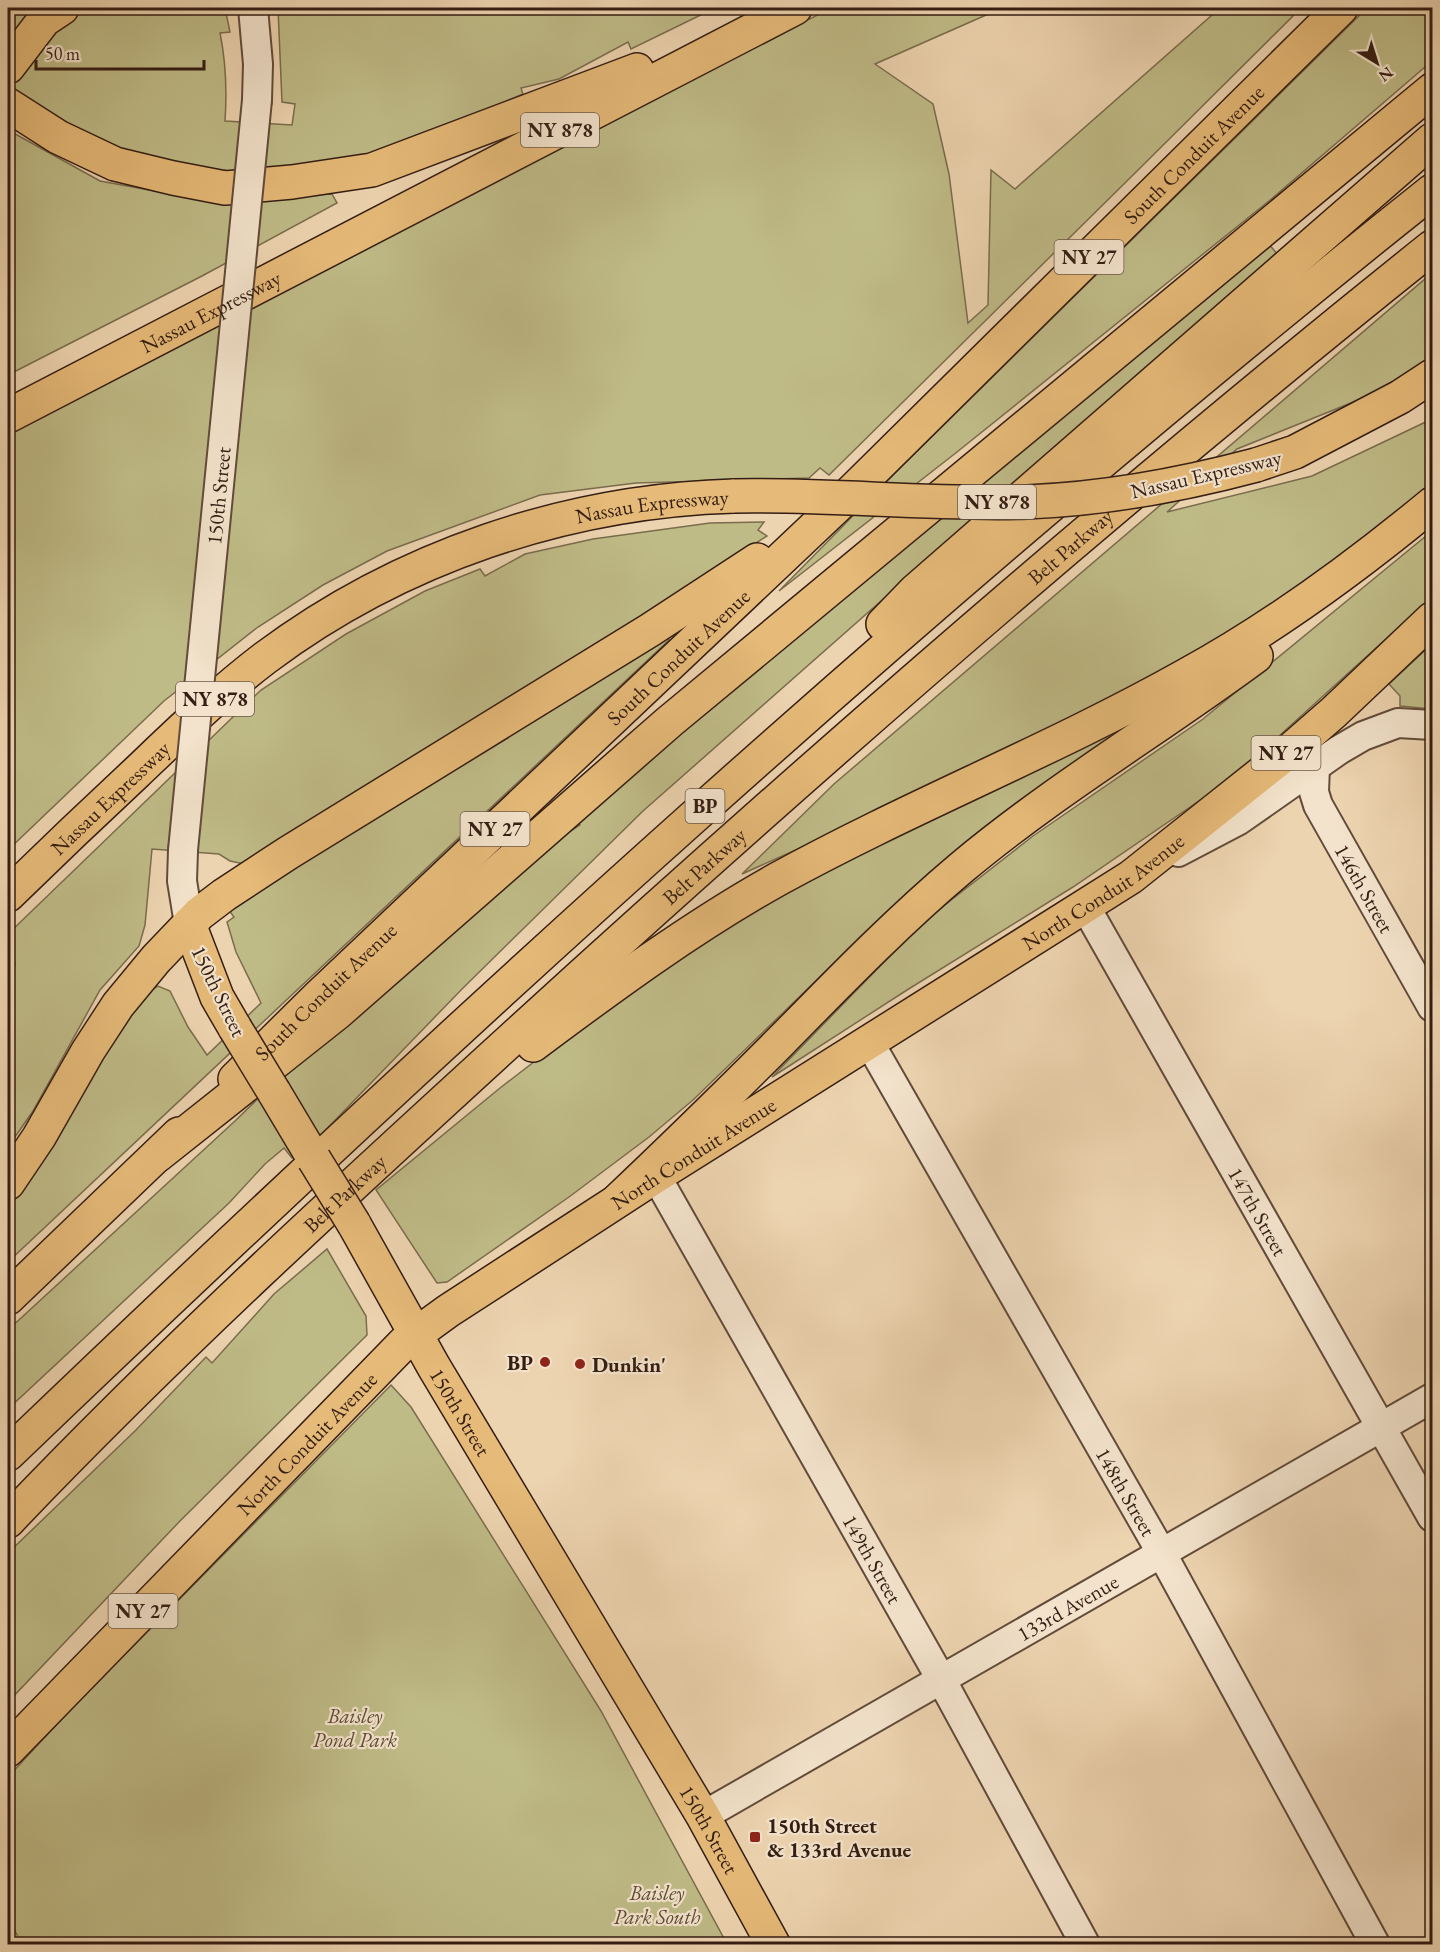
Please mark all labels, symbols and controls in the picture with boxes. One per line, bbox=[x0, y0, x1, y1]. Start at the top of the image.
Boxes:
scale bar bbox=[36, 33, 204, 71]
north arrow bbox=[1347, 33, 1407, 93]
text: 50 m bbox=[45, 42, 80, 65]
text: N bbox=[1374, 62, 1397, 87]
street label: South Conduit Avenue bbox=[1117, 79, 1269, 229]
road number: NY 878 bbox=[521, 113, 599, 147]
road number: NY 27 bbox=[1054, 240, 1124, 274]
street label: Nassau Expressway bbox=[136, 263, 286, 359]
street label: Nassau Expressway bbox=[1128, 443, 1285, 504]
street label: 150th Street bbox=[200, 445, 236, 546]
street label: Nassau Expressway bbox=[573, 483, 730, 529]
road number: NY 878 bbox=[958, 485, 1036, 519]
street label: Belt Parkway bbox=[1022, 502, 1119, 590]
street label: South Conduit Avenue bbox=[601, 582, 755, 731]
road number: NY 878 bbox=[176, 682, 254, 716]
street label: Nassau Expressway bbox=[44, 734, 176, 860]
road number: NY 27 bbox=[1252, 736, 1320, 770]
road number: BP bbox=[686, 789, 724, 823]
road number: NY 27 bbox=[460, 812, 530, 846]
street label: Belt Parkway bbox=[656, 820, 752, 910]
street label: North Conduit Avenue bbox=[1017, 827, 1189, 956]
street label: 146th Street bbox=[1329, 839, 1401, 938]
street label: South Conduit Avenue bbox=[249, 916, 402, 1066]
street label: 150th Street bbox=[185, 941, 253, 1041]
street label: North Conduit Avenue bbox=[606, 1091, 781, 1215]
street label: Belt Parkway bbox=[297, 1147, 392, 1238]
street label: 147th Street bbox=[1222, 1162, 1294, 1261]
place label: BP bbox=[507, 1349, 533, 1376]
place label: Dunkin' bbox=[592, 1351, 666, 1378]
marker: BP bbox=[538, 1355, 552, 1369]
marker: Dunkin' bbox=[573, 1357, 587, 1371]
street label: 150th Street bbox=[424, 1363, 498, 1461]
street label: North Conduit Avenue bbox=[230, 1366, 382, 1521]
street label: 148th Street bbox=[1090, 1442, 1163, 1541]
street label: 149th Street bbox=[837, 1509, 909, 1608]
street label: 133rd Avenue bbox=[1012, 1567, 1123, 1647]
road number: NY 27 bbox=[108, 1594, 178, 1628]
park label: Baisley Pond Park bbox=[313, 1702, 398, 1753]
street label: 150th Street bbox=[674, 1780, 746, 1879]
place label: 150th Street & 133rd Avenue bbox=[767, 1812, 912, 1863]
marker: 150th Street & 133rd Avenue bbox=[748, 1830, 762, 1844]
park label: Baisley Park South bbox=[614, 1879, 700, 1930]

